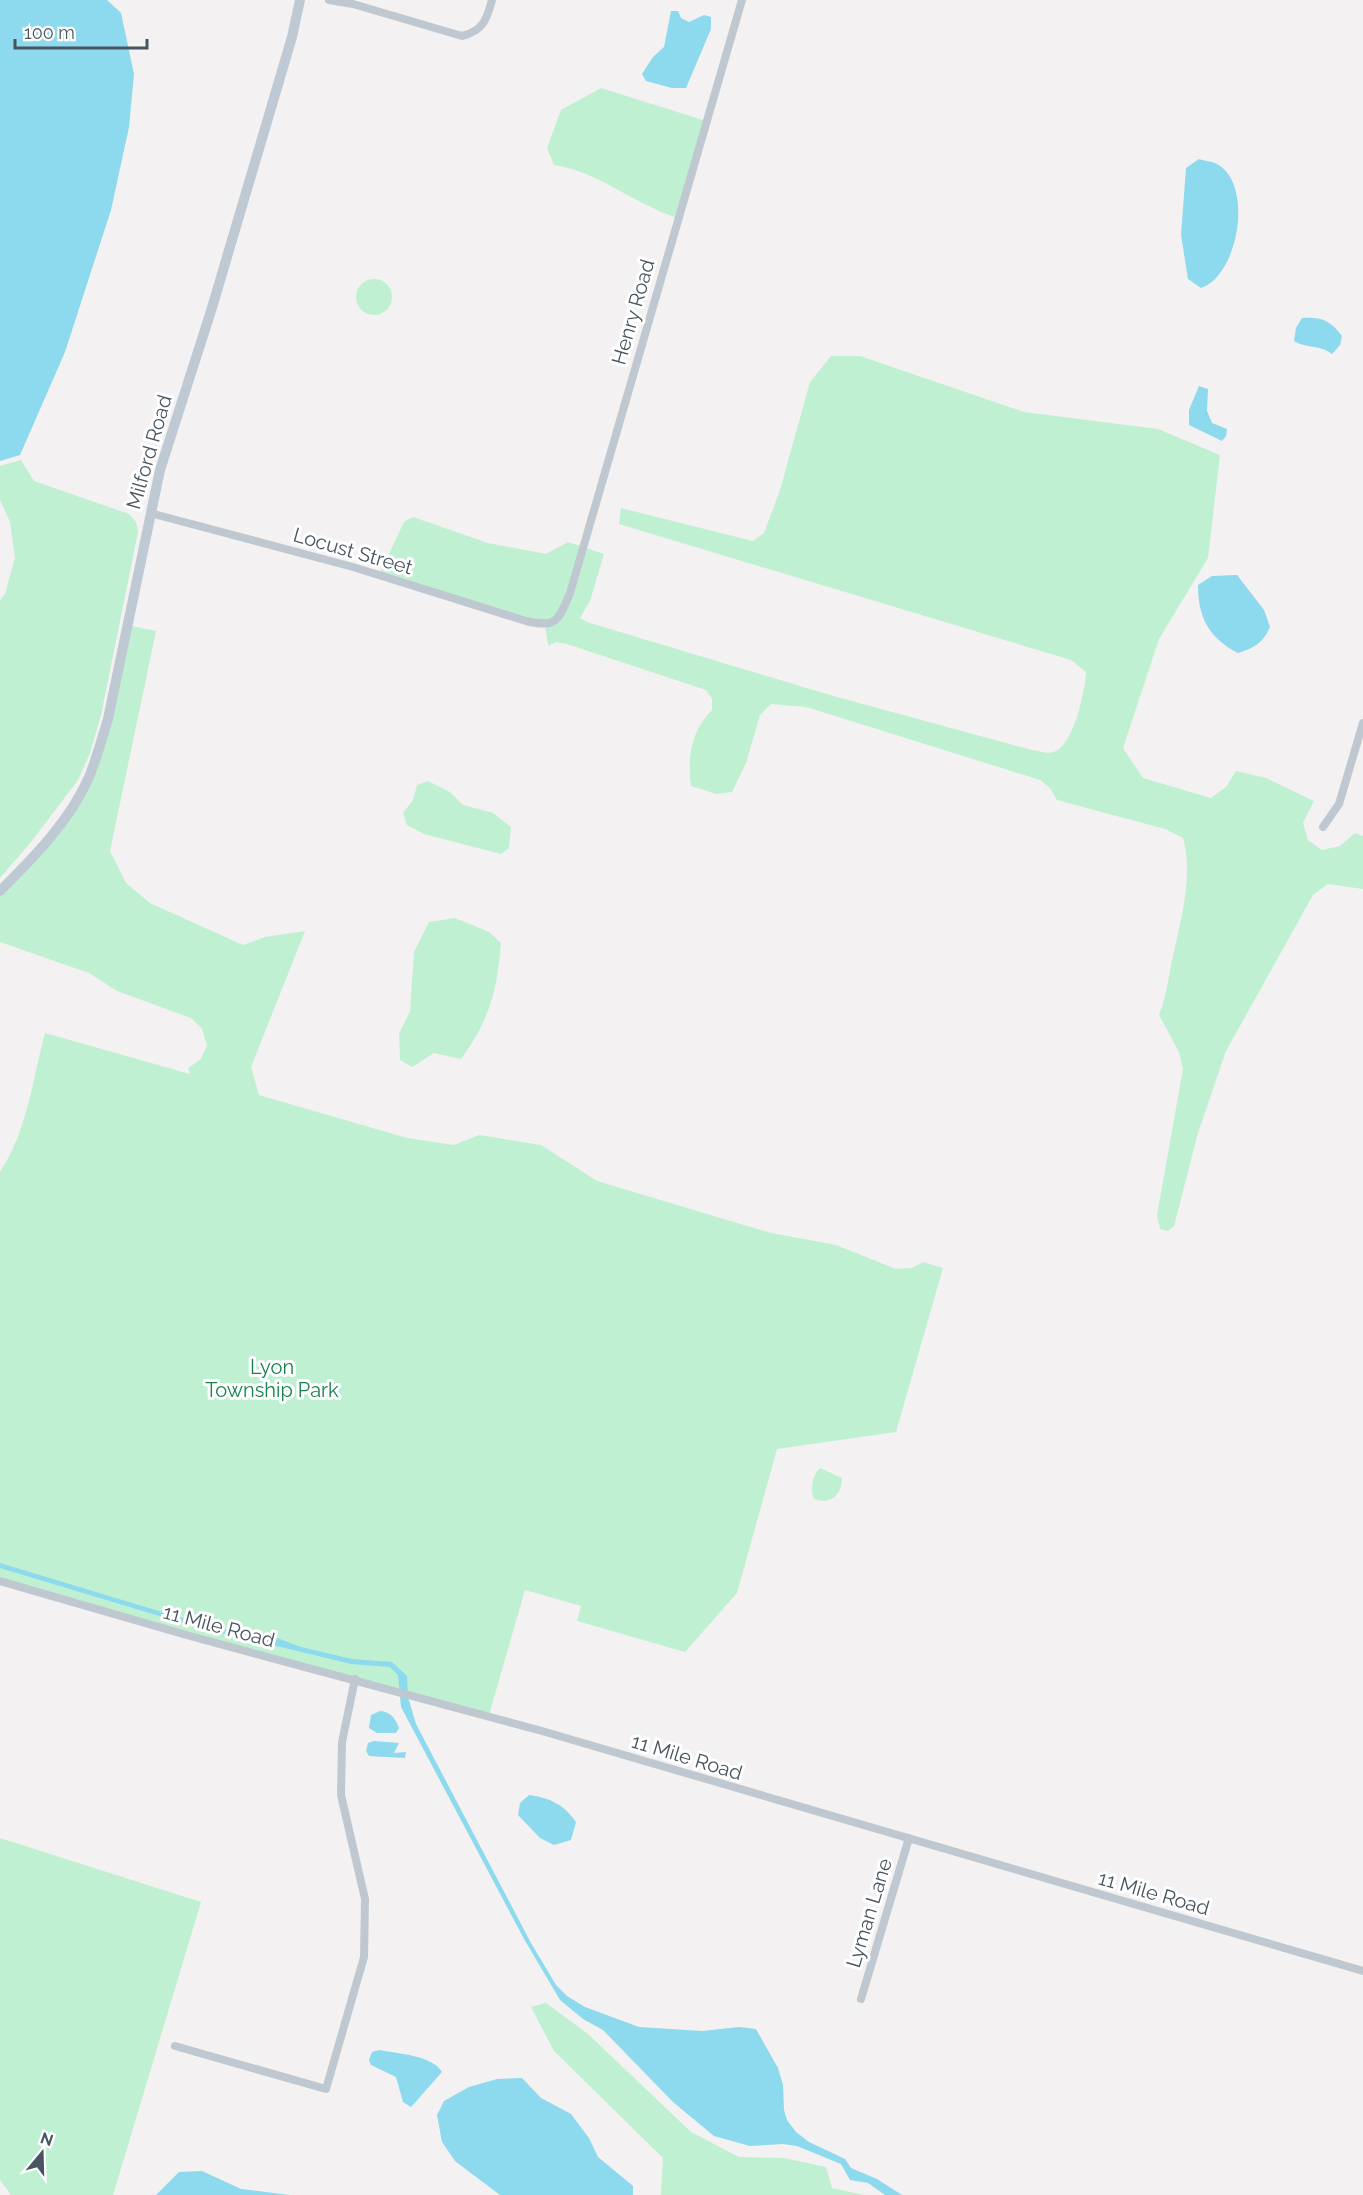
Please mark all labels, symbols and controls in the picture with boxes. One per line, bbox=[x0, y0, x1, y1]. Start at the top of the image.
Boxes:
scale bar bbox=[15, 12, 147, 50]
text: 100 m bbox=[24, 22, 75, 43]
street label: Henry Road bbox=[607, 257, 659, 367]
street label: Milford Road bbox=[121, 392, 177, 512]
street label: Locust Street bbox=[291, 522, 416, 580]
park label: Lyon Township Park bbox=[205, 1355, 339, 1402]
street label: 11 Mile Road bbox=[161, 1600, 277, 1652]
street label: 11 Mile Road bbox=[629, 1729, 745, 1785]
street label: Lyman Lane bbox=[841, 1855, 897, 1970]
street label: 11 Mile Road bbox=[1096, 1866, 1212, 1920]
north arrow bbox=[12, 2123, 72, 2183]
text: N bbox=[38, 2128, 56, 2150]

